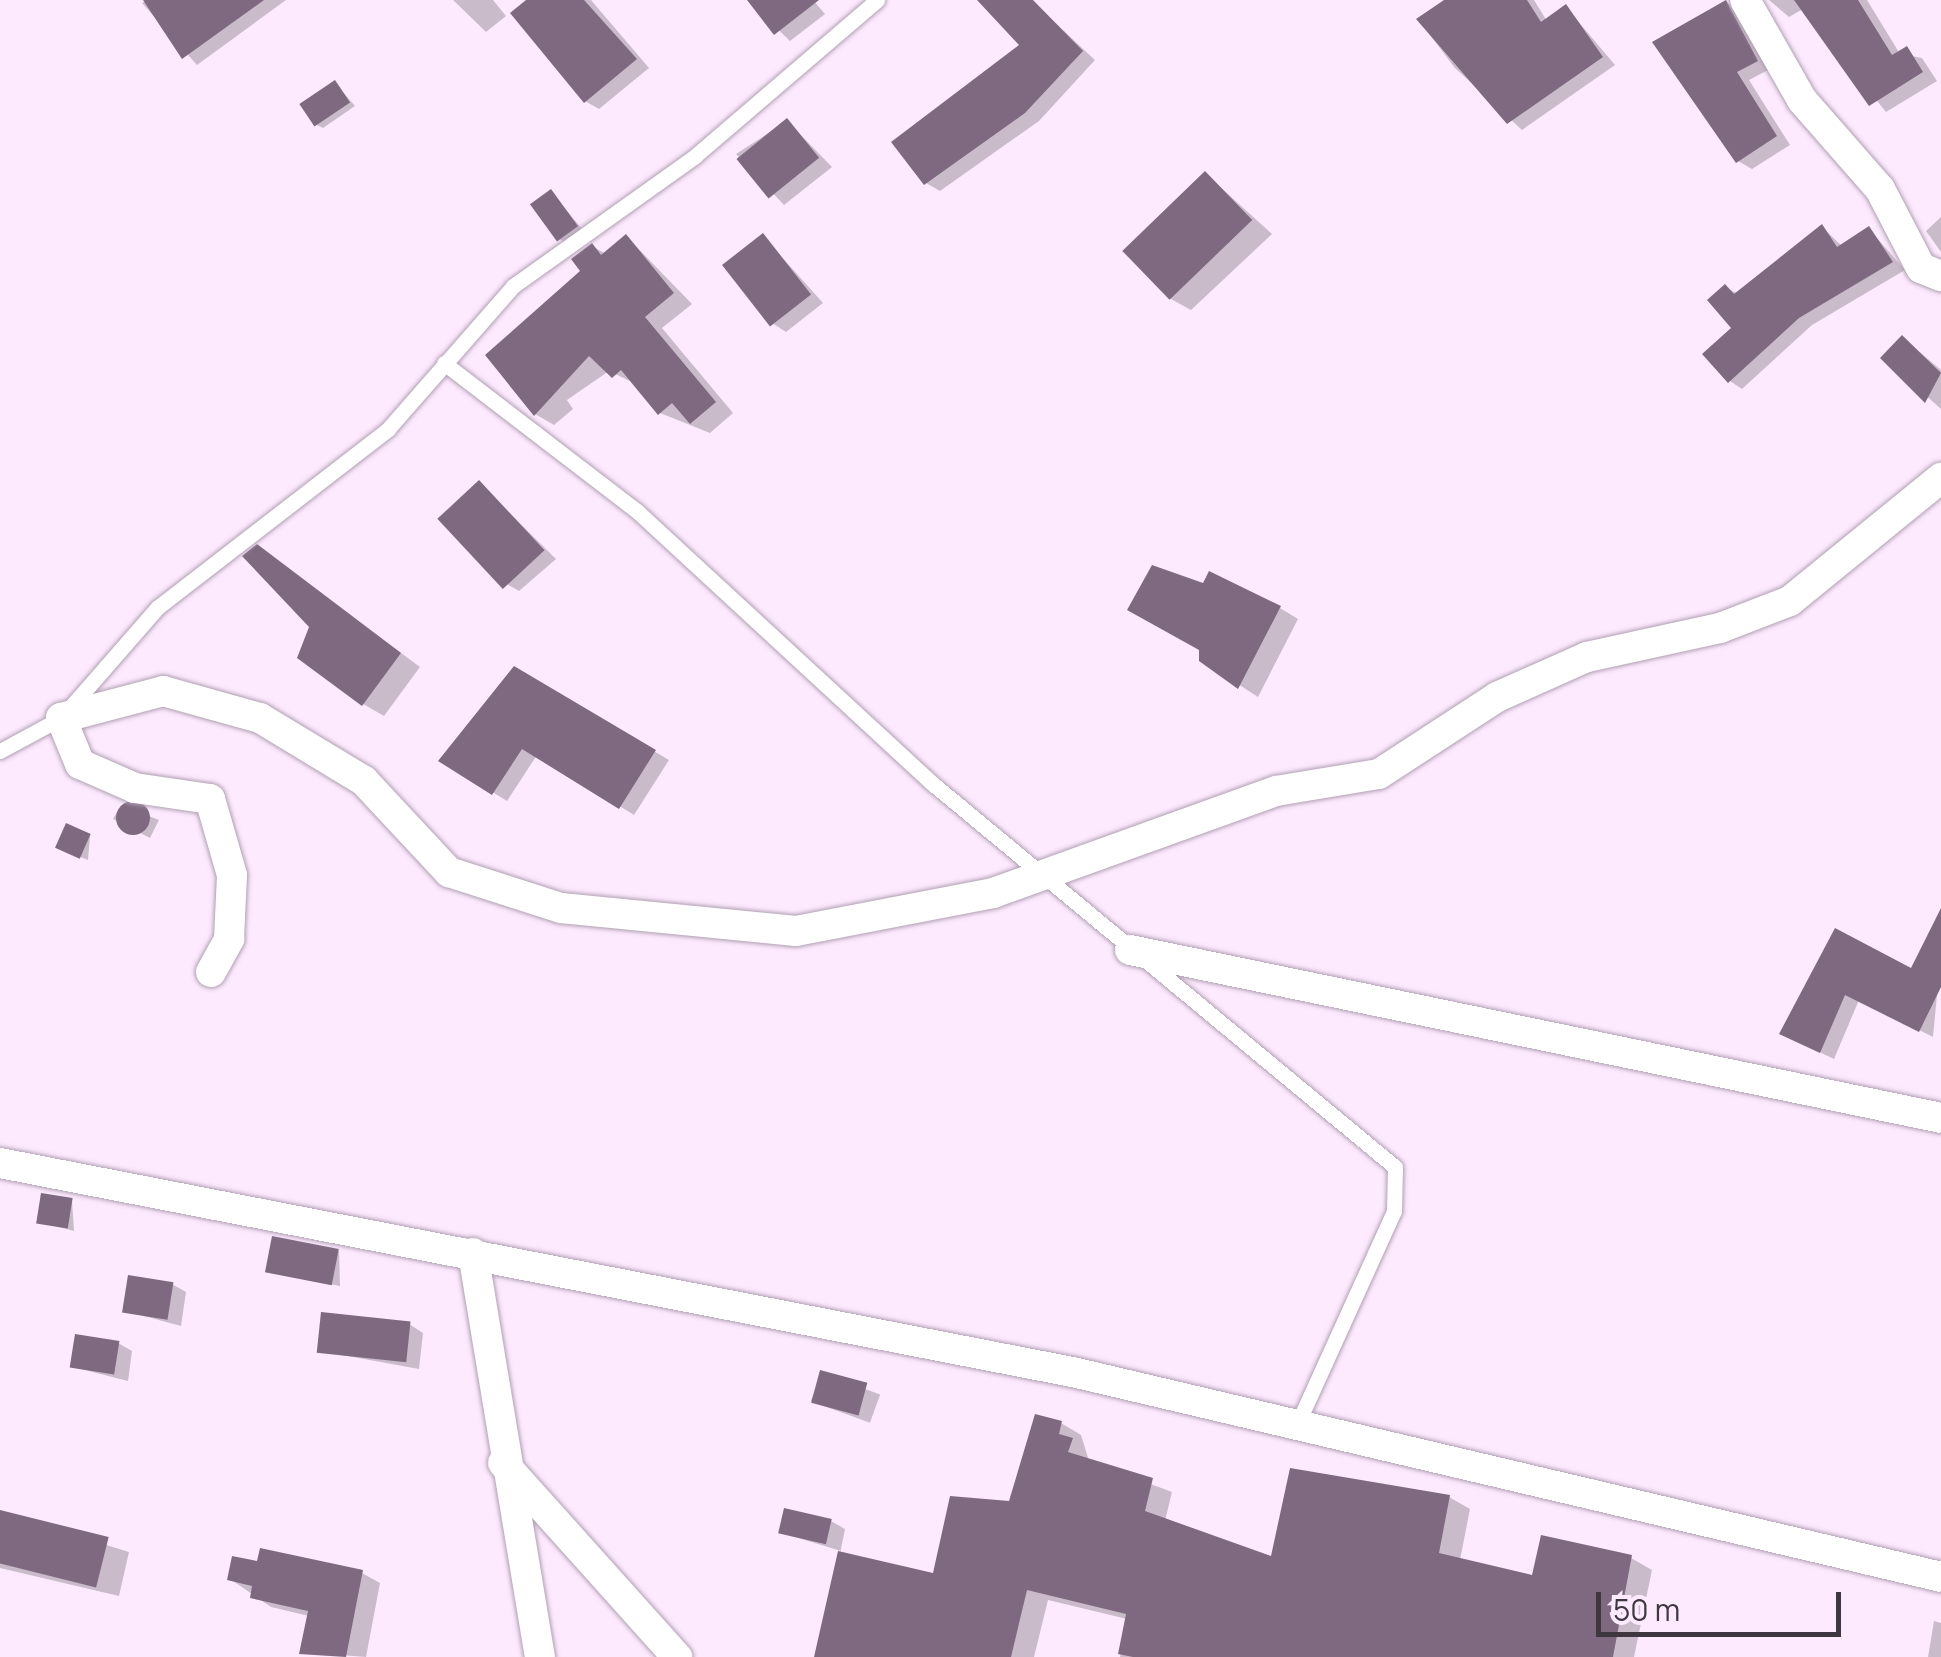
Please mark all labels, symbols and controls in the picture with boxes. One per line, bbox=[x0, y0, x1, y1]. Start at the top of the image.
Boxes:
scale bar bbox=[1601, 1572, 1846, 1634]
text: 50 m bbox=[1613, 1589, 1680, 1630]

